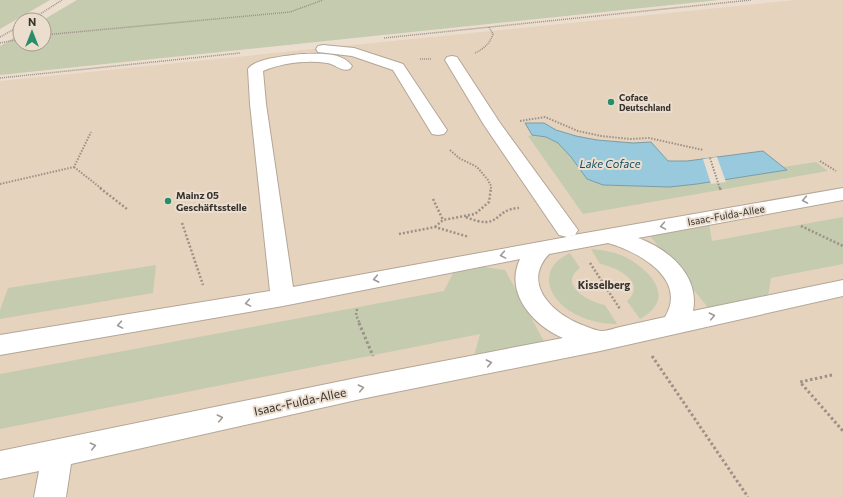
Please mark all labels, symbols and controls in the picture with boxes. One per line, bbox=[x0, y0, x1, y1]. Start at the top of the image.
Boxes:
north arrow bbox=[12, 12, 52, 52]
text: N bbox=[28, 15, 36, 28]
place label: Coface Deutschland bbox=[619, 92, 671, 113]
marker: Coface Deutschland bbox=[606, 97, 616, 107]
water label: Lake Coface bbox=[580, 157, 641, 170]
place label: Mainz 05 Geschäftsstelle bbox=[176, 189, 247, 213]
one-way arrow bbox=[801, 195, 808, 204]
marker: Mainz 05 Geschäftsstelle bbox=[163, 196, 173, 206]
street label: Isaac-Fulda-Allee bbox=[686, 202, 766, 228]
one-way arrow bbox=[660, 222, 666, 230]
one-way arrow bbox=[500, 250, 507, 259]
one-way arrow bbox=[373, 275, 379, 283]
district label: Kisselberg bbox=[578, 278, 630, 291]
one-way arrow bbox=[245, 298, 251, 307]
one-way arrow bbox=[709, 312, 715, 321]
one-way arrow bbox=[117, 320, 123, 328]
one-way arrow bbox=[485, 359, 492, 368]
street label: Isaac-Fulda-Allee bbox=[253, 384, 347, 418]
one-way arrow bbox=[358, 384, 364, 393]
one-way arrow bbox=[217, 415, 223, 423]
one-way arrow bbox=[90, 442, 96, 450]

